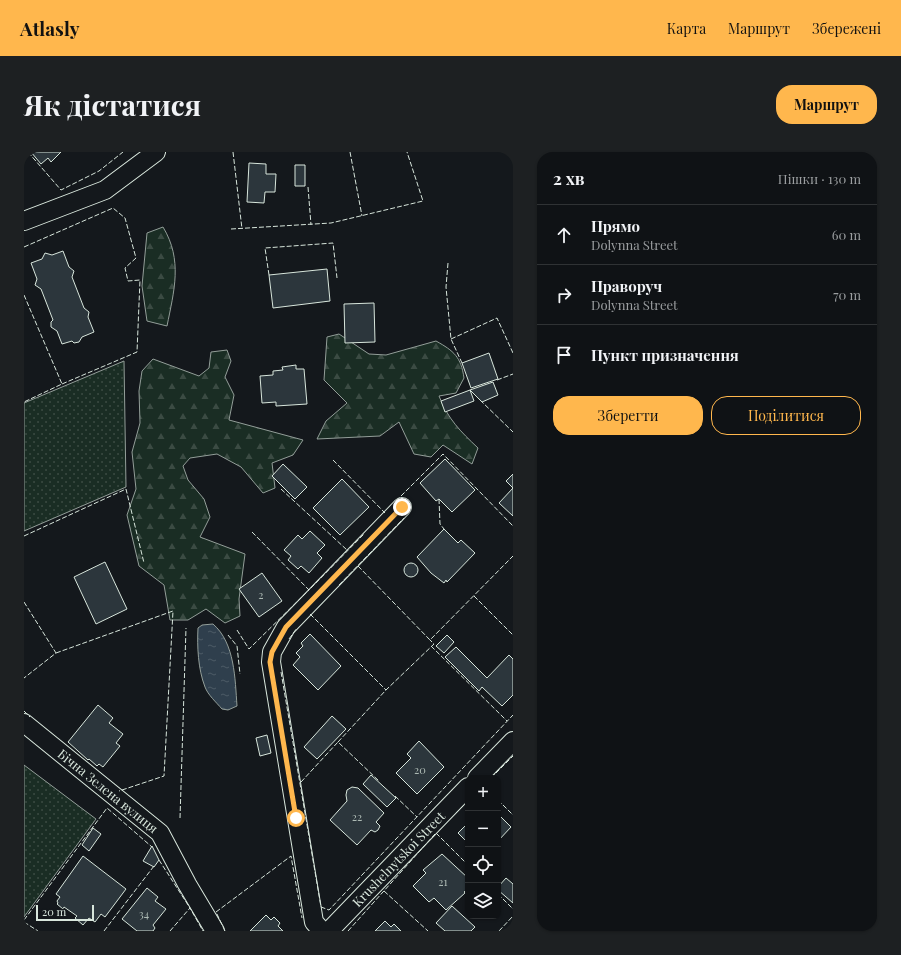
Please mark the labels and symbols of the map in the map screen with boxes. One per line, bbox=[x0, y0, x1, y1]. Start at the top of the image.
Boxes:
route end bbox=[393, 498, 411, 516]
house number: 2 bbox=[258, 587, 264, 602]
street label: Бічна Зелена вулиця bbox=[55, 745, 162, 836]
house number: 20 bbox=[414, 762, 426, 777]
street label: Krushelnytskoi Street bbox=[348, 807, 448, 910]
route start bbox=[287, 809, 305, 827]
house number: 22 bbox=[352, 809, 362, 824]
house number: 21 bbox=[438, 874, 448, 889]
scale bar bbox=[36, 903, 94, 922]
house number: 34 bbox=[139, 906, 150, 921]

